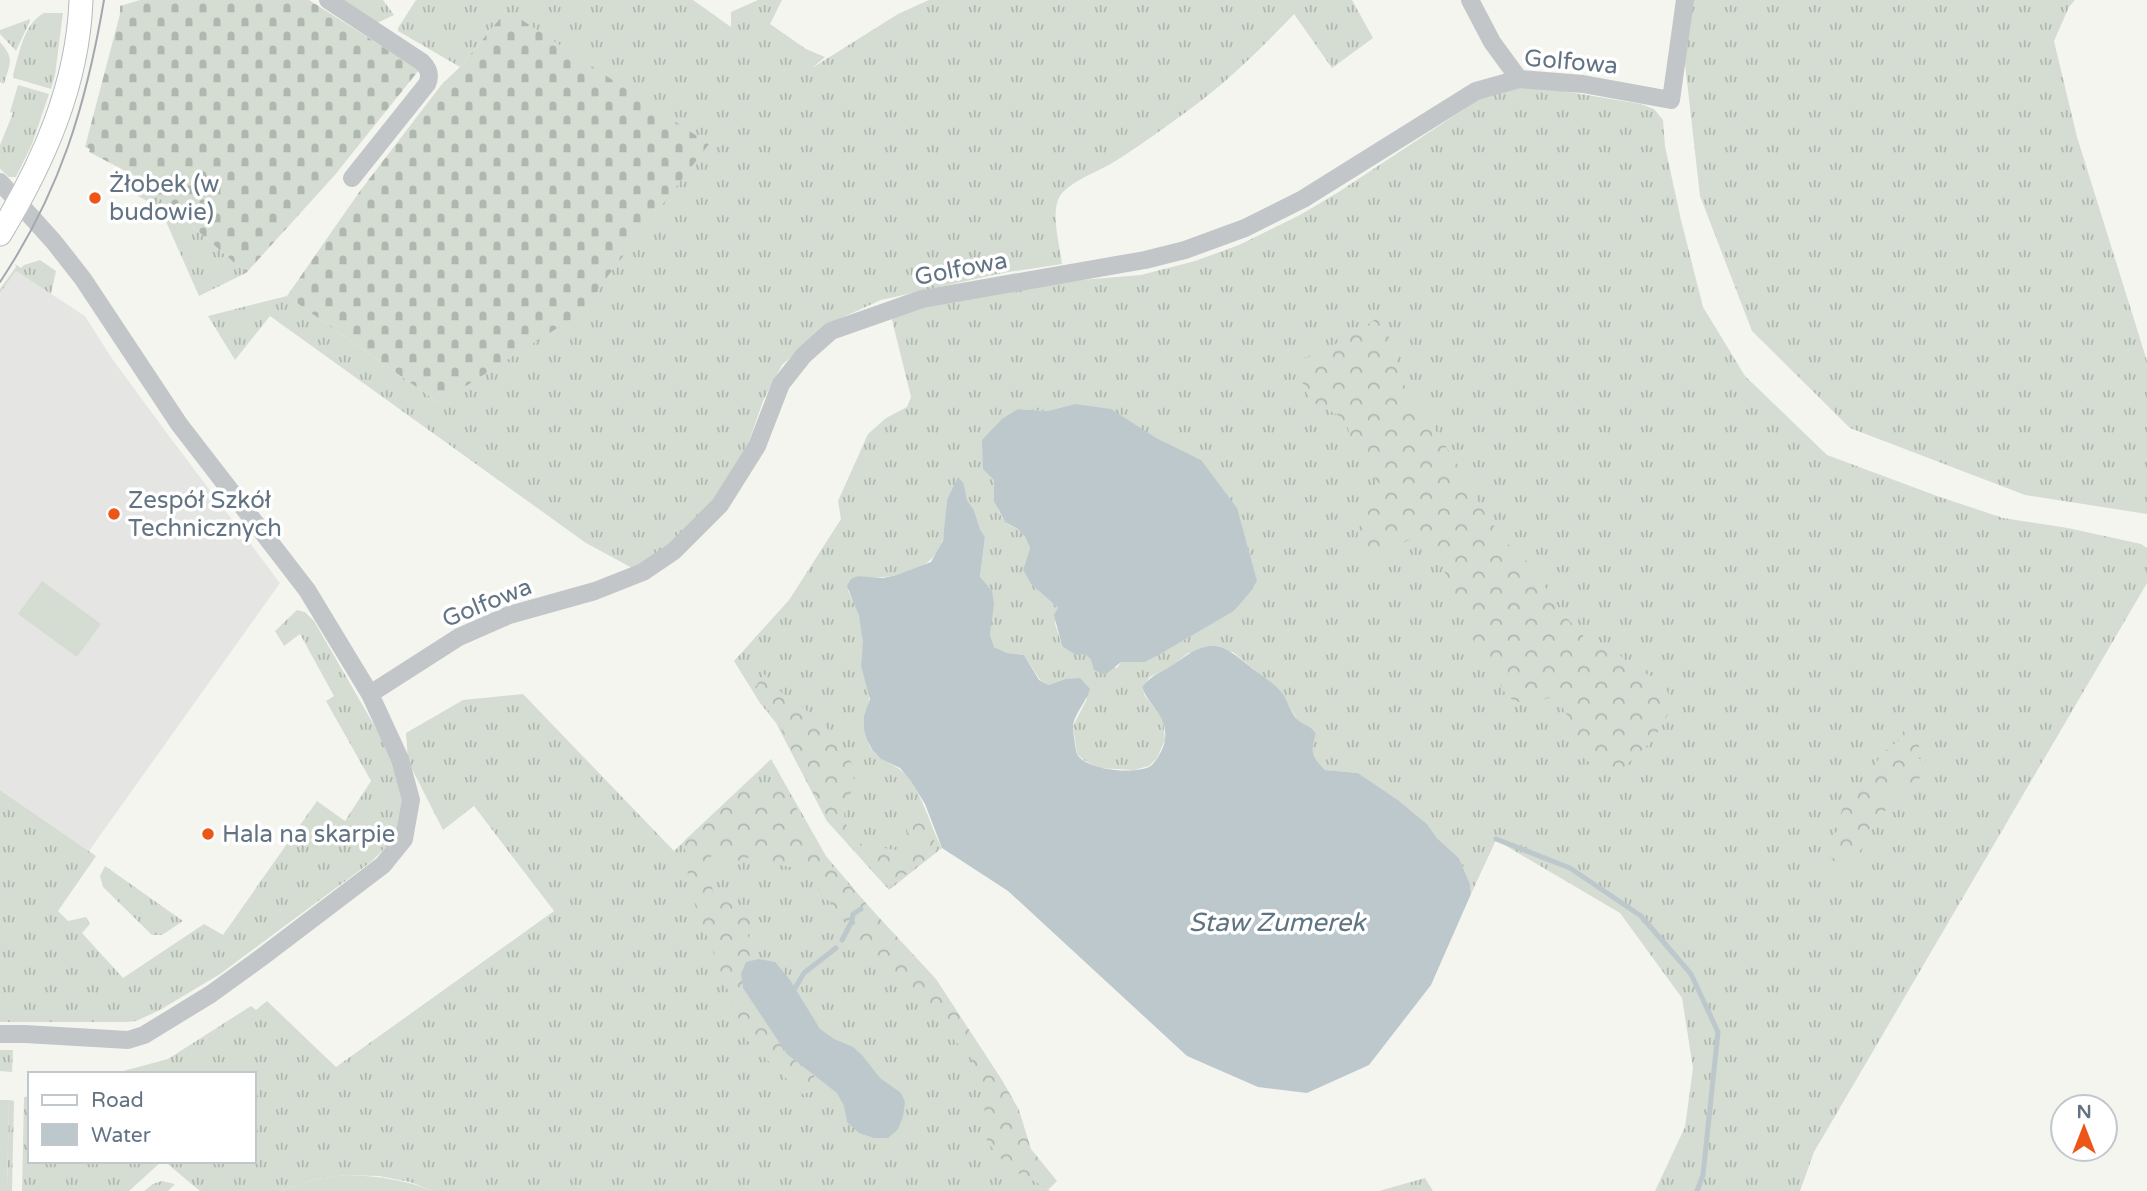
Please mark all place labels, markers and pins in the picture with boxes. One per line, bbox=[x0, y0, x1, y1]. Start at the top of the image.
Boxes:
place label: Żłobek (w budowie) bbox=[109, 170, 219, 227]
marker: Żłobek (w budowie) bbox=[87, 190, 103, 206]
place label: Zespół Szkół Technicznych bbox=[128, 486, 282, 543]
marker: Zespół Szkół Technicznych bbox=[106, 506, 122, 522]
place label: Hala na skarpie bbox=[222, 820, 395, 849]
marker: Hala na skarpie bbox=[200, 826, 216, 842]

